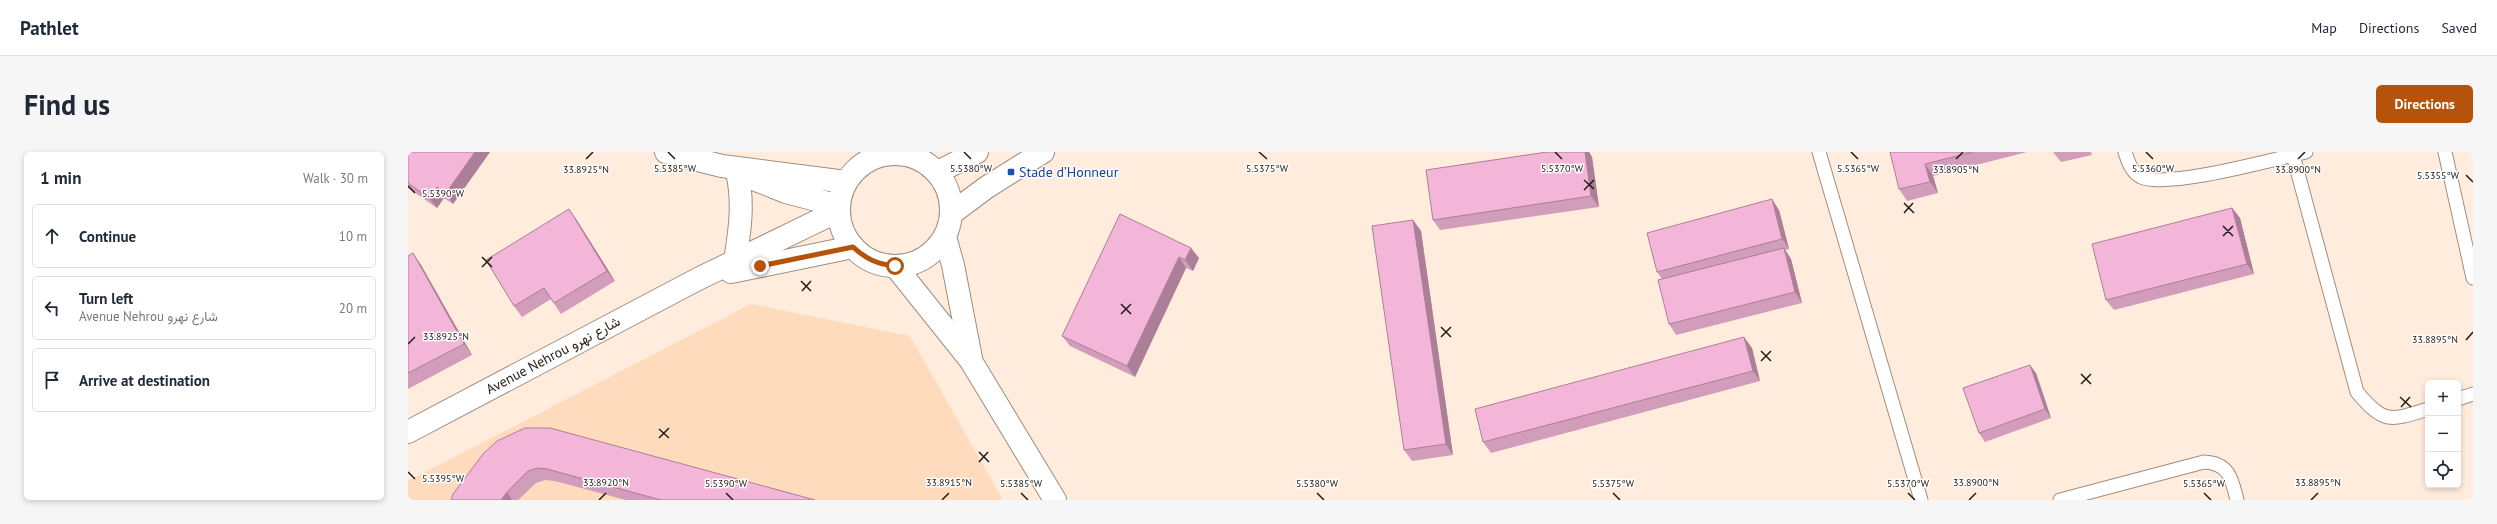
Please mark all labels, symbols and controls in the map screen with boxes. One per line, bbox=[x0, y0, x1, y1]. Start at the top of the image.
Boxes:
text: Pathlet bbox=[20, 16, 79, 40]
text: Map bbox=[2311, 19, 2337, 37]
text: Directions bbox=[2359, 19, 2419, 37]
text: Saved bbox=[2441, 19, 2477, 37]
button: Directions bbox=[2376, 85, 2473, 123]
text: Find us bbox=[24, 86, 110, 123]
text: 5.5385°W bbox=[654, 162, 697, 175]
text: 5.5380°W bbox=[950, 162, 993, 175]
text: 5.5375°W bbox=[1246, 162, 1289, 175]
text: 5.5370°W bbox=[1541, 162, 1584, 175]
text: 5.5365°W bbox=[1837, 162, 1880, 175]
text: 5.5360°W bbox=[2132, 162, 2175, 175]
text: 33.8925°N bbox=[563, 163, 609, 176]
place label: Stade d’Honneur bbox=[1019, 163, 1119, 181]
text: 33.8905°N bbox=[1933, 163, 1979, 176]
text: 33.8900°N bbox=[2275, 163, 2321, 176]
text: 1 min bbox=[40, 167, 81, 189]
marker: Stade d’Honneur bbox=[1006, 167, 1016, 177]
text: 5.5355°W bbox=[2417, 169, 2460, 182]
text: Walk · 30 m bbox=[303, 170, 368, 187]
text: 5.5390°W bbox=[422, 187, 465, 200]
icon: ahead bbox=[41, 225, 63, 247]
text: Continue bbox=[79, 227, 136, 246]
text: 10 m bbox=[339, 228, 367, 245]
route end bbox=[751, 257, 769, 275]
route start bbox=[886, 257, 904, 275]
text: Turn left bbox=[79, 289, 133, 308]
icon: left bbox=[41, 297, 63, 319]
text: 20 m bbox=[339, 300, 367, 317]
text: Avenue Nehrou شارع نهرو bbox=[79, 308, 218, 325]
street label: Avenue Nehrou شارع نهرو bbox=[483, 312, 624, 400]
text: 33.8925°N bbox=[423, 330, 469, 343]
text: 33.8895°N bbox=[2412, 333, 2458, 346]
icon: arrive bbox=[41, 369, 63, 391]
text: Arrive at destination bbox=[79, 371, 210, 390]
map controls bbox=[2425, 380, 2461, 488]
button: + bbox=[2425, 380, 2461, 416]
button: − bbox=[2425, 416, 2461, 452]
button: locate bbox=[2425, 452, 2461, 488]
text: 5.5395°W bbox=[422, 472, 465, 485]
text: 33.8920°N bbox=[583, 476, 629, 489]
text: 33.8915°N bbox=[926, 476, 972, 489]
text: 33.8900°N bbox=[1953, 476, 1999, 489]
text: 33.8895°N bbox=[2295, 476, 2341, 489]
text: 5.5390°W bbox=[705, 477, 748, 490]
text: 5.5385°W bbox=[1000, 477, 1043, 490]
text: 5.5380°W bbox=[1296, 477, 1339, 490]
text: 5.5375°W bbox=[1592, 477, 1635, 490]
text: 5.5370°W bbox=[1887, 477, 1930, 490]
text: 5.5365°W bbox=[2183, 477, 2226, 490]

